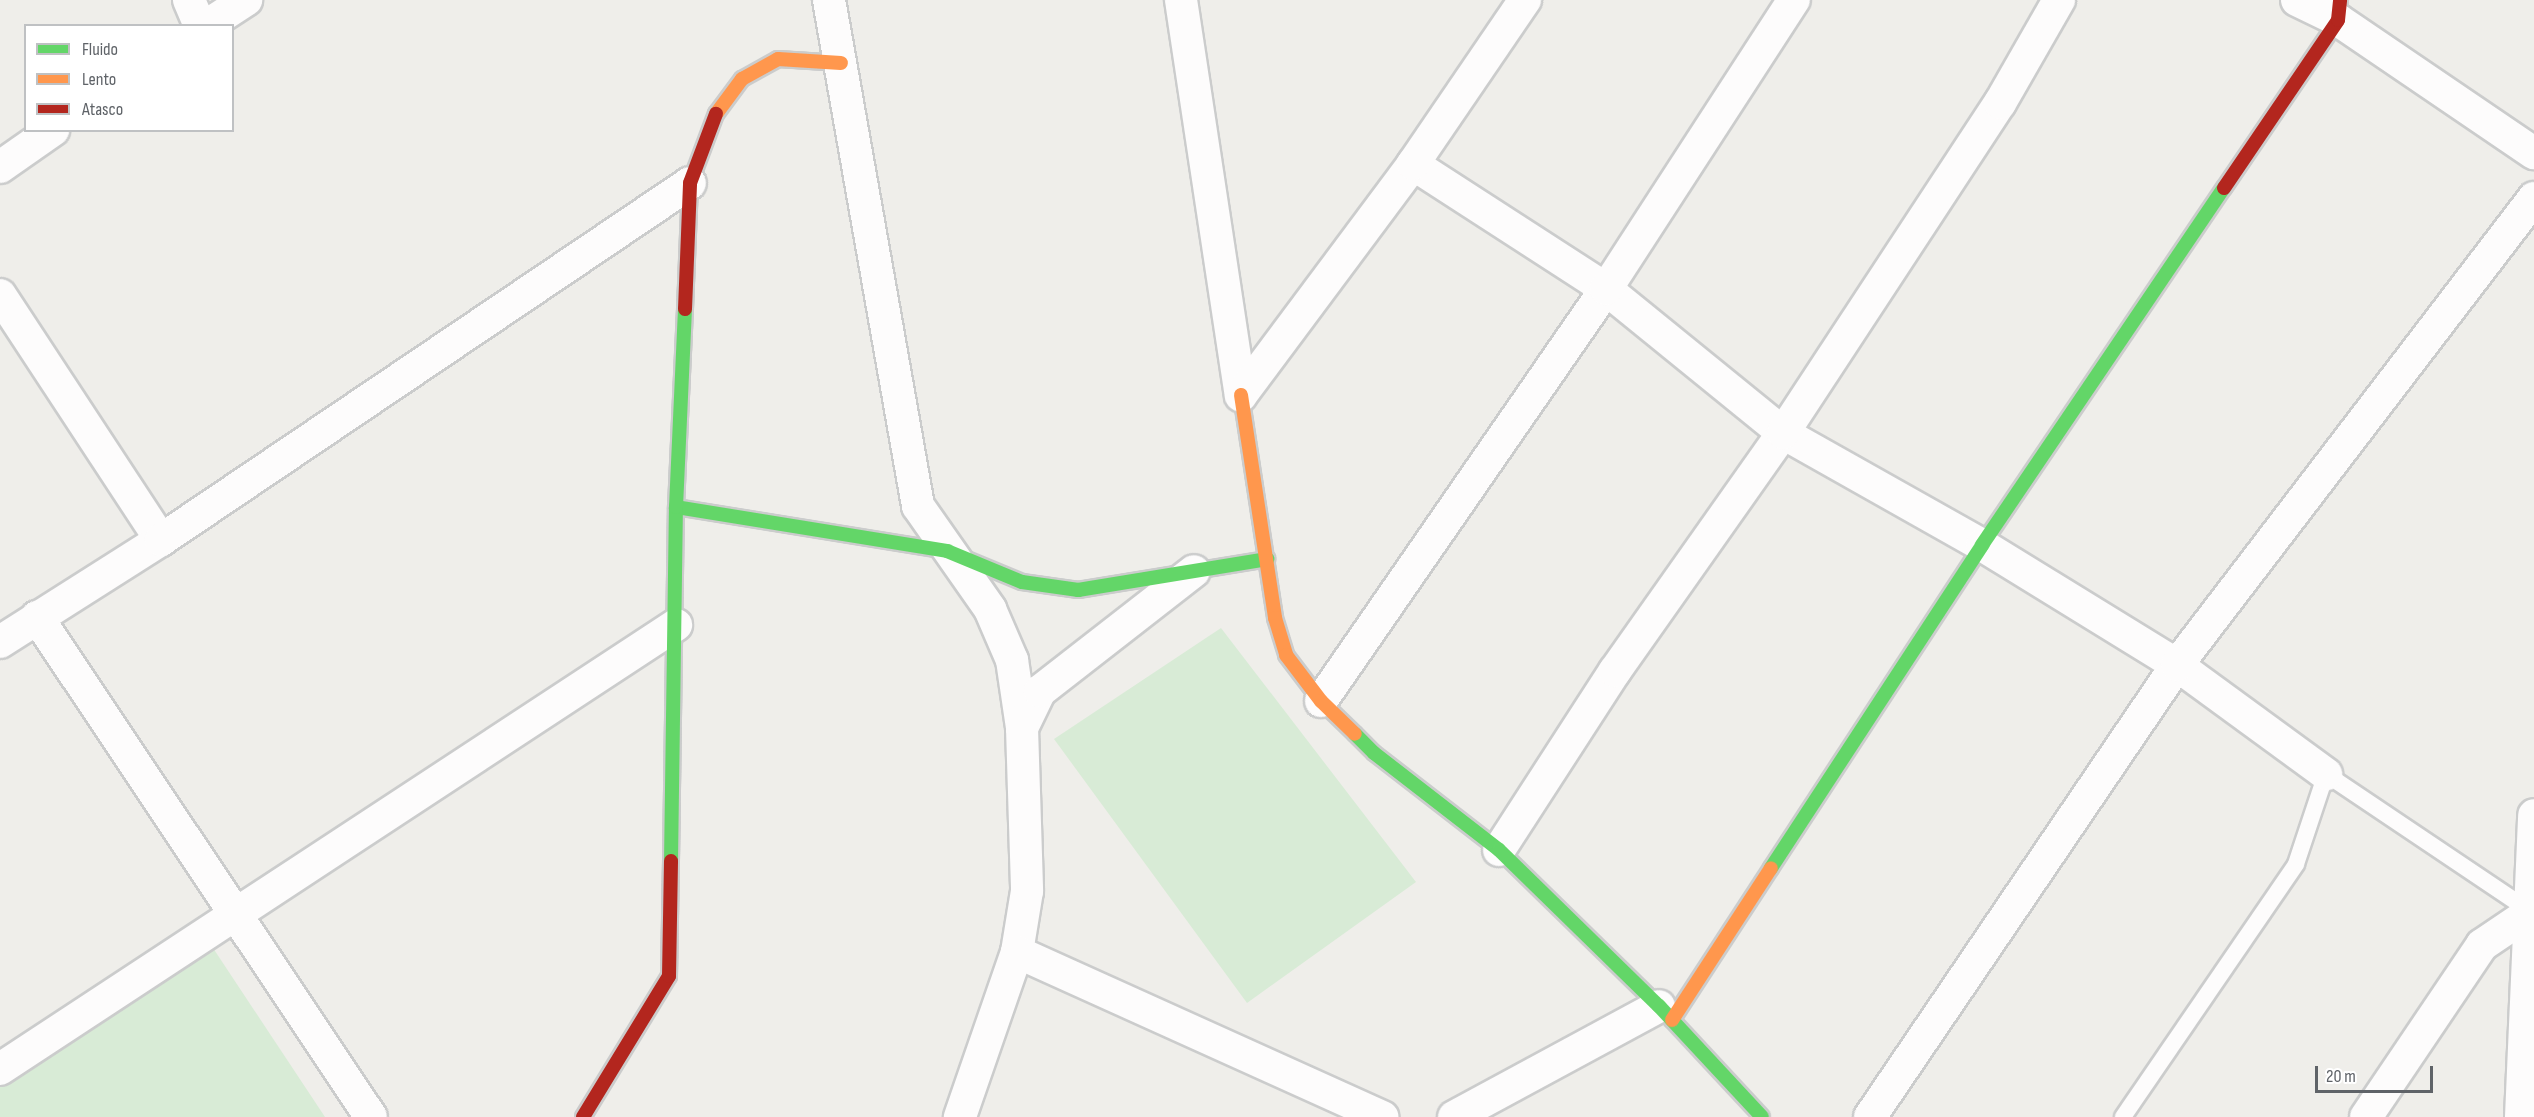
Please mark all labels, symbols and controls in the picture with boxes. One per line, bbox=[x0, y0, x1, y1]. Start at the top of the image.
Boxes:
legend bbox=[24, 24, 234, 132]
text: Fluido bbox=[82, 39, 118, 60]
text: Lento bbox=[82, 69, 116, 90]
text: Atasco bbox=[82, 99, 123, 120]
scale bar bbox=[2318, 1054, 2436, 1092]
text: 20 m bbox=[2326, 1066, 2356, 1087]

